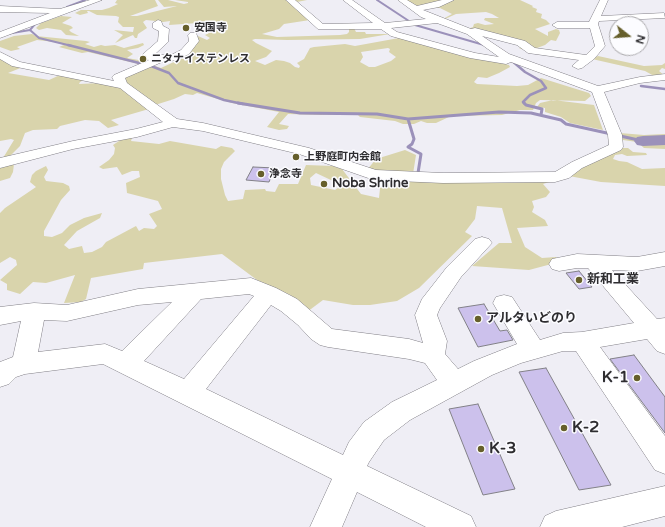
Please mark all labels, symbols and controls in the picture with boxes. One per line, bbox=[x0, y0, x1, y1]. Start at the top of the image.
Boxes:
north arrow bbox=[609, 16, 649, 56]
place label: 安国寺 bbox=[194, 21, 227, 35]
marker: 安国寺 bbox=[181, 23, 191, 33]
text: N bbox=[632, 33, 648, 45]
place label: ニタナイステンレス bbox=[151, 52, 250, 66]
marker: ニタナイステンレス bbox=[138, 54, 148, 64]
place label: 上野庭町内会館 bbox=[304, 150, 381, 164]
marker: 上野庭町内会館 bbox=[291, 152, 301, 162]
place label: 浄念寺 bbox=[269, 167, 302, 181]
marker: 浄念寺 bbox=[256, 169, 266, 179]
place label: Noba Shrine bbox=[332, 176, 408, 192]
marker: Noba Shrine bbox=[319, 179, 329, 189]
place label: 新和工業 bbox=[587, 272, 639, 288]
marker: 新和工業 bbox=[574, 275, 584, 285]
place label: アルタいどのり bbox=[486, 311, 577, 327]
marker: アルタいどのり bbox=[473, 314, 483, 324]
place label: K-1 bbox=[602, 368, 629, 388]
marker: K-1 bbox=[632, 373, 642, 383]
place label: K-2 bbox=[572, 418, 599, 438]
marker: K-2 bbox=[559, 423, 569, 433]
place label: K-3 bbox=[489, 439, 516, 459]
marker: K-3 bbox=[476, 444, 486, 454]

